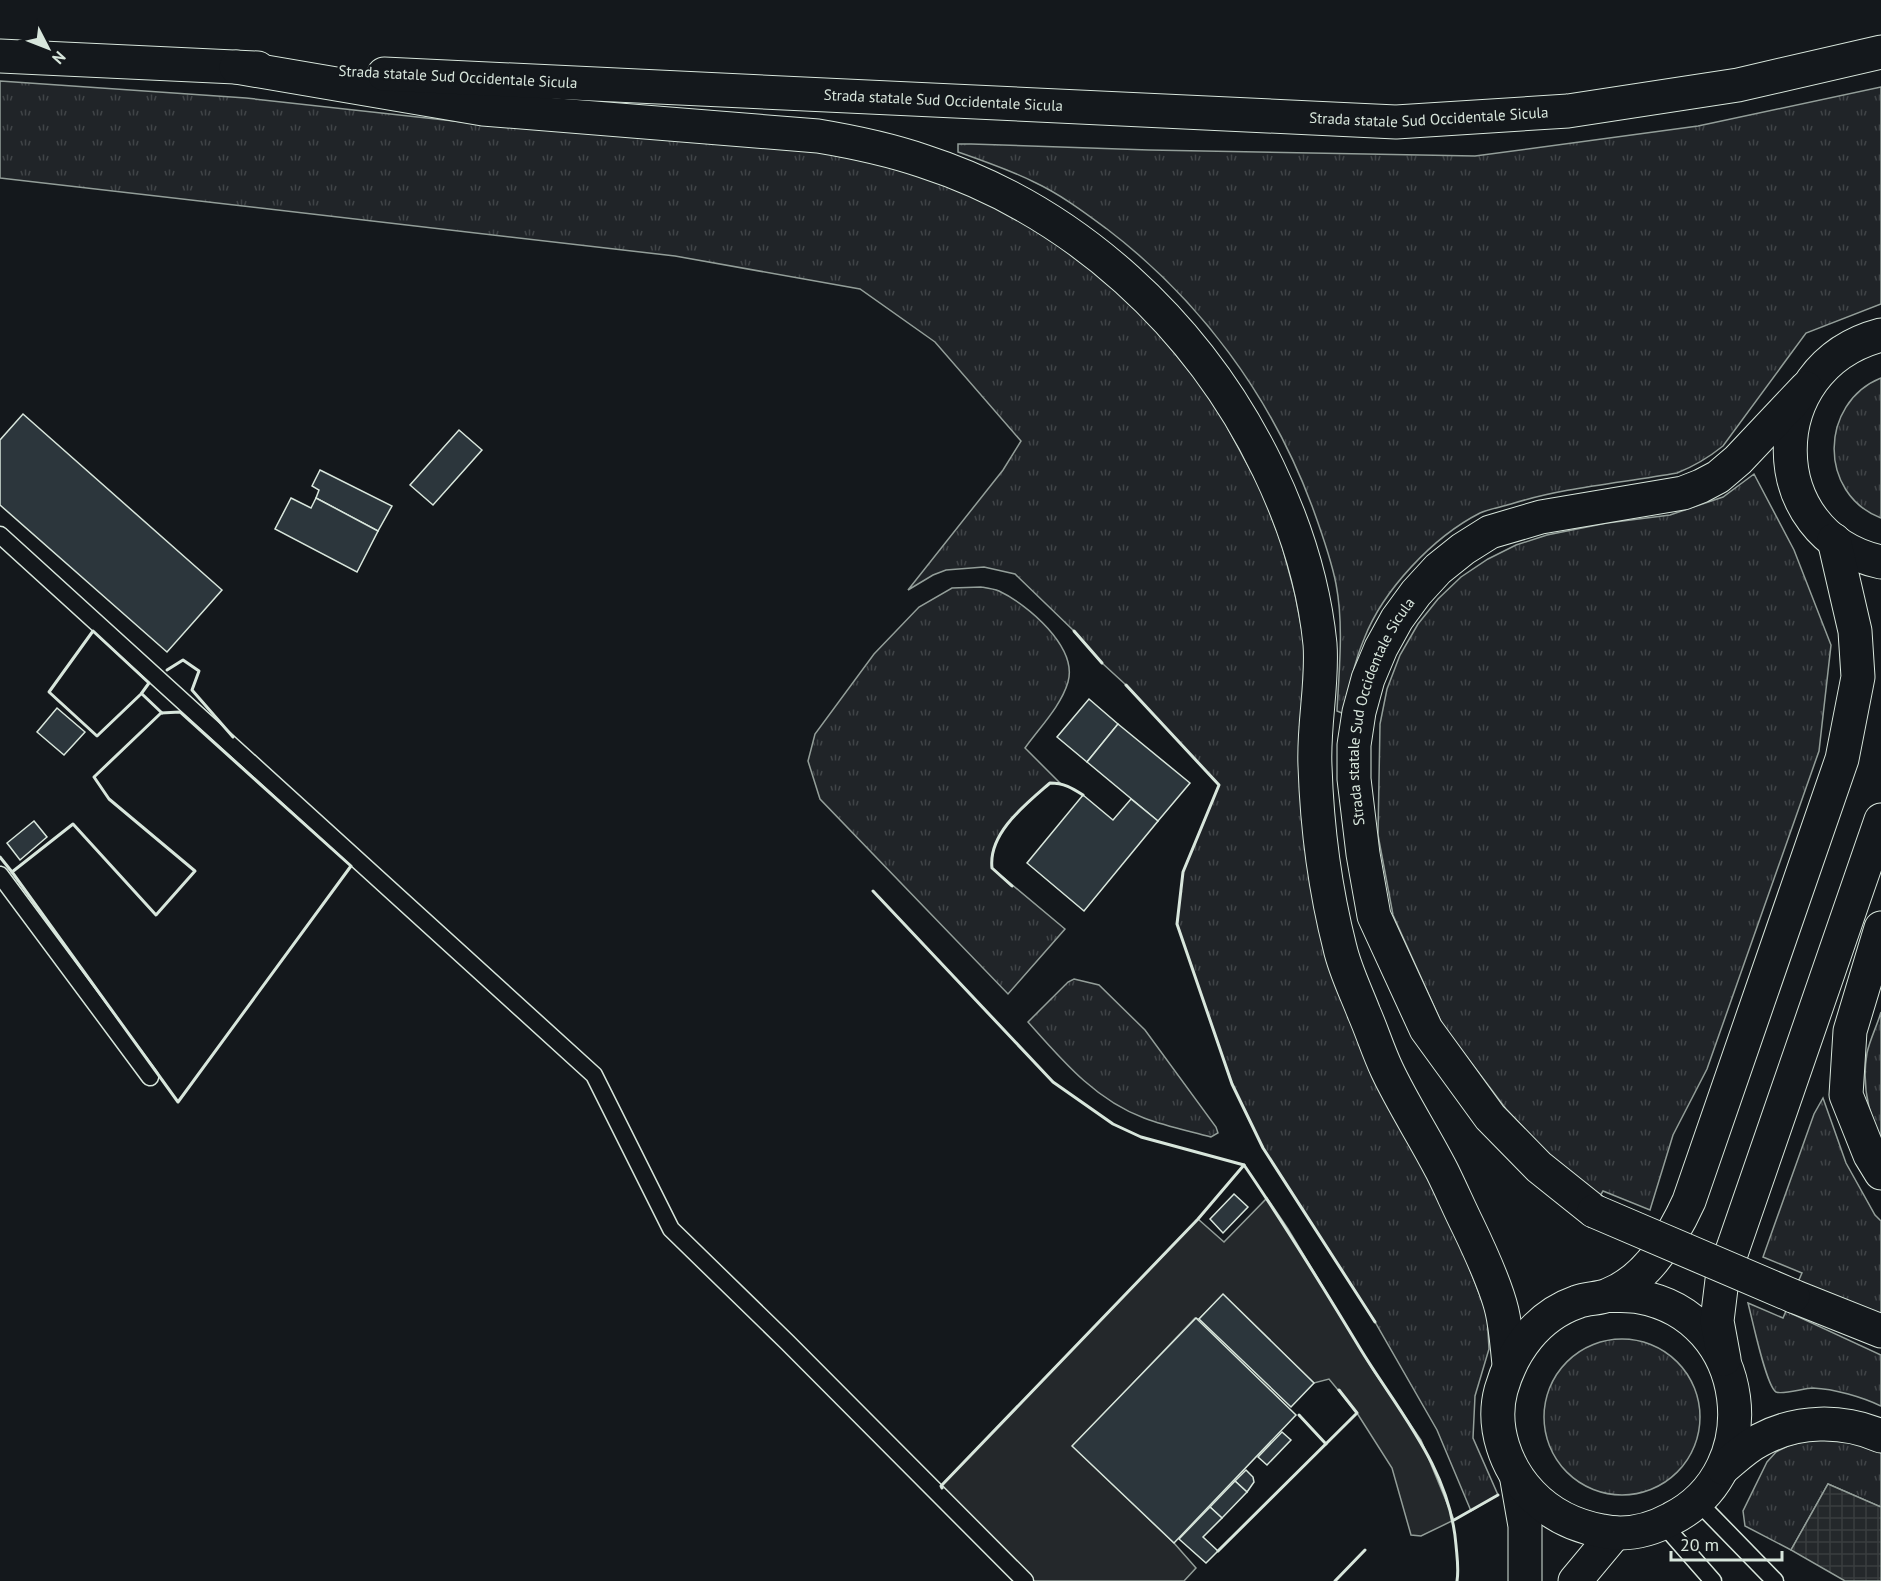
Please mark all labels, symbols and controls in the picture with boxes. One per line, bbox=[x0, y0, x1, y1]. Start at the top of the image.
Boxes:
north arrow bbox=[18, 18, 78, 78]
text: N bbox=[48, 47, 70, 69]
street label: Strada statale Sud Occidentale Sicula bbox=[338, 61, 578, 92]
street label: Strada statale Sud Occidentale Sicula bbox=[823, 85, 1063, 115]
street label: Strada statale Sud Occidentale Sicula bbox=[1309, 102, 1549, 131]
street label: Strada statale Sud Occidentale Sicula bbox=[1344, 594, 1419, 827]
scale bar bbox=[1671, 1524, 1782, 1562]
text: 20 m bbox=[1680, 1533, 1719, 1556]

